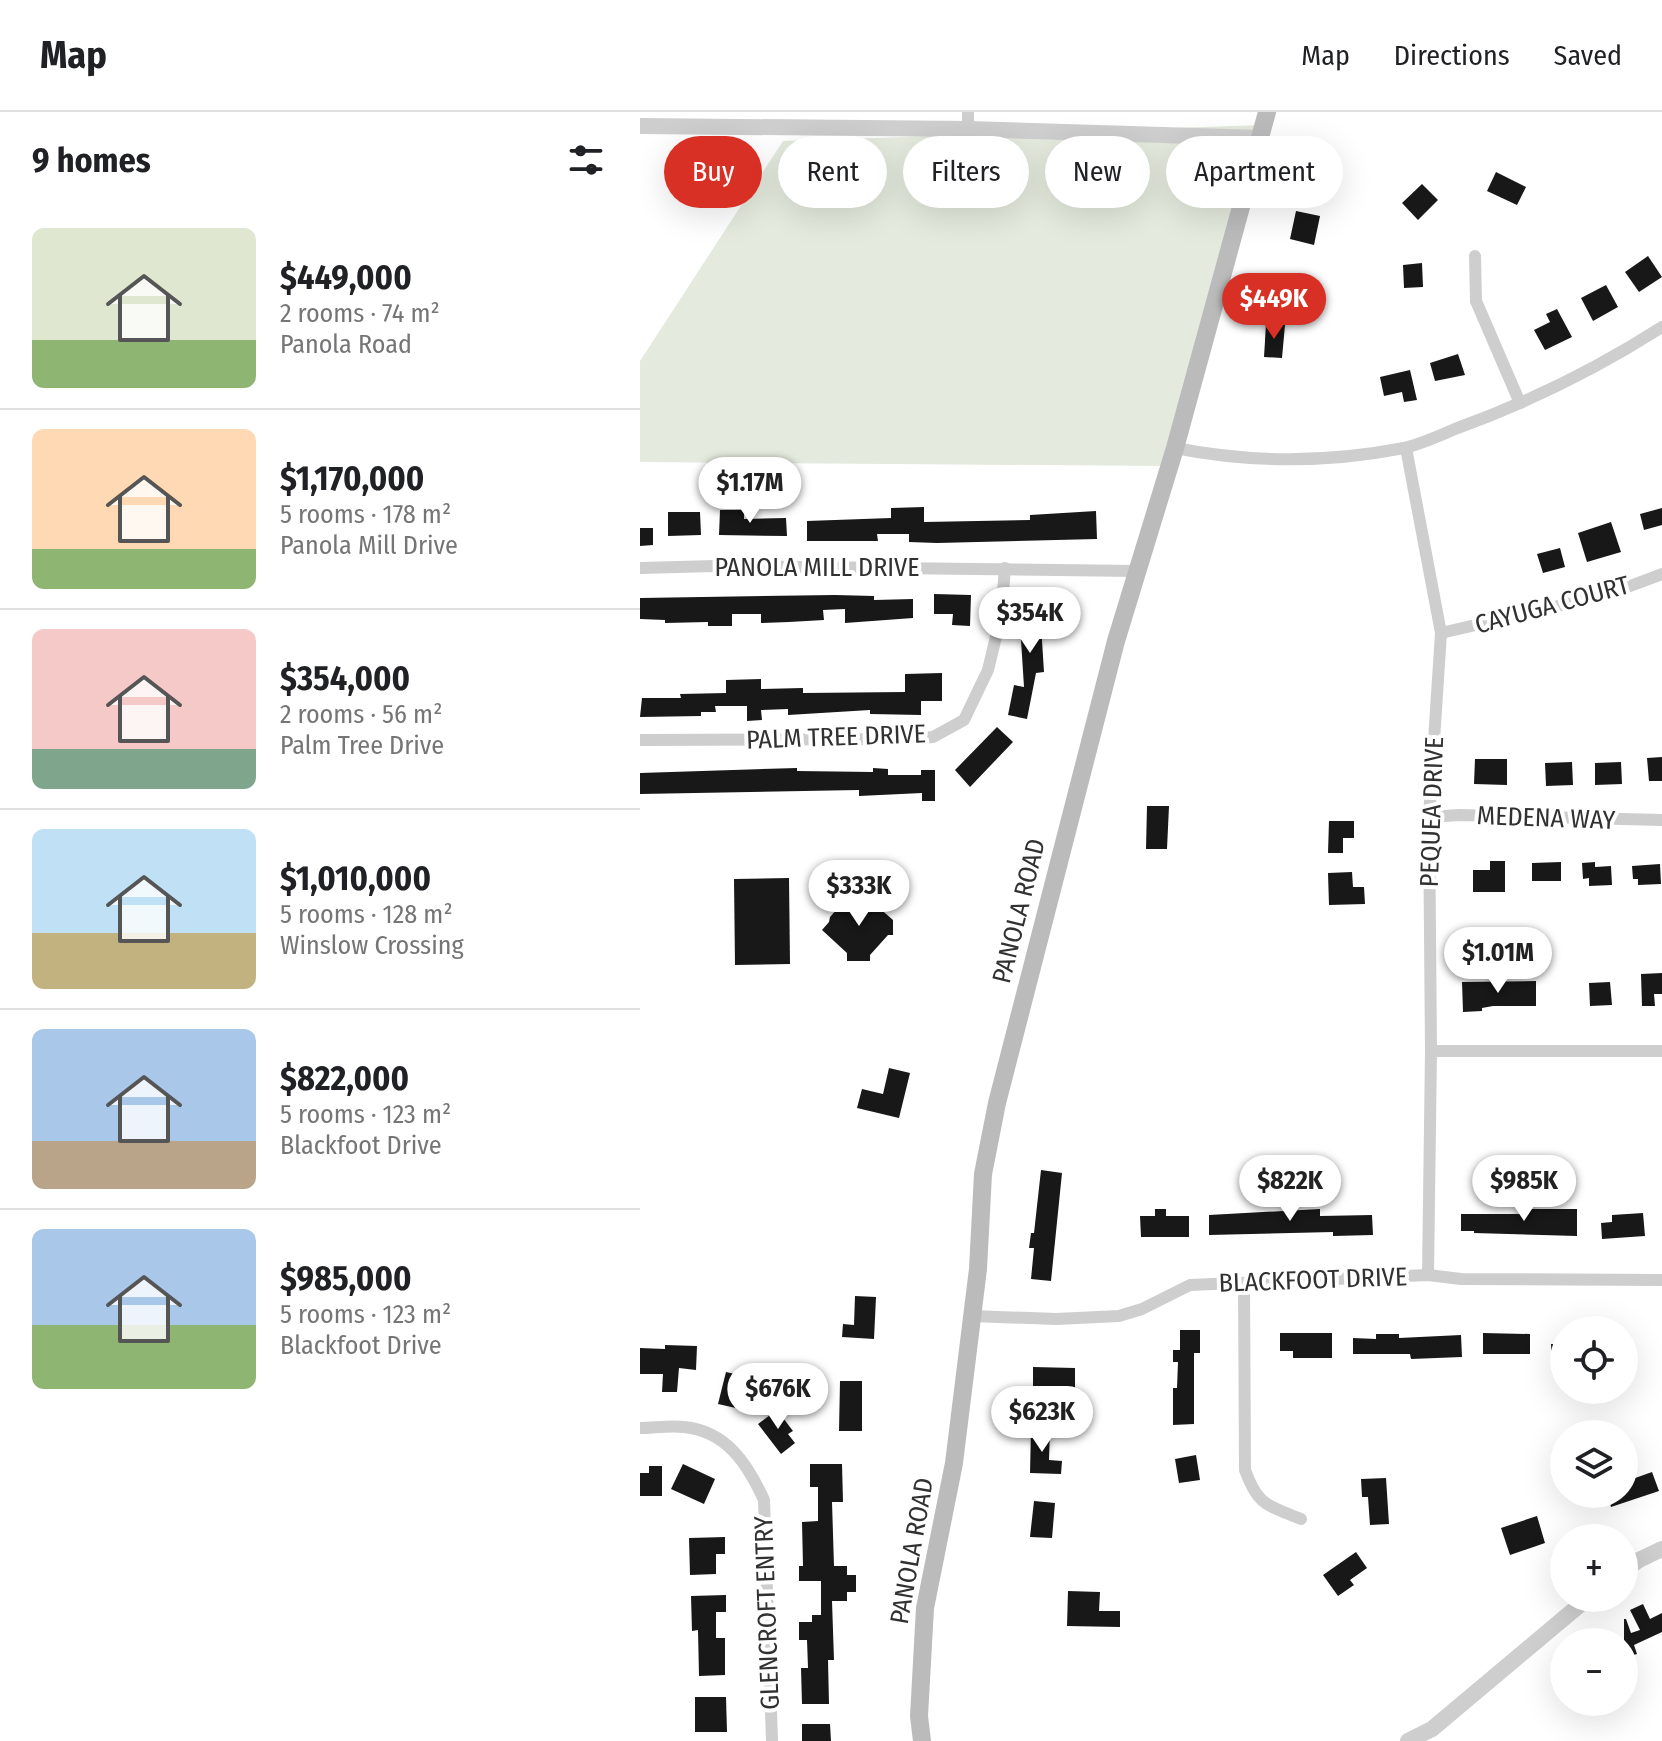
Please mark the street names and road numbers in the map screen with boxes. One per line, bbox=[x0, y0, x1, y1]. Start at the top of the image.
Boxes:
street label: PANOLA MILL DRIVE bbox=[714, 552, 920, 583]
street label: CAYUGA COURT bbox=[1471, 570, 1633, 640]
street label: PALM TREE DRIVE bbox=[746, 718, 926, 756]
street label: PEQUEA DRIVE bbox=[1414, 736, 1450, 888]
street label: MEDENA WAY bbox=[1476, 800, 1616, 836]
street label: PANOLA ROAD bbox=[986, 835, 1052, 987]
street label: BLACKFOOT DRIVE bbox=[1218, 1261, 1408, 1299]
street label: PANOLA ROAD bbox=[884, 1475, 940, 1627]
street label: GLENCROFT ENTRY bbox=[748, 1516, 786, 1710]

